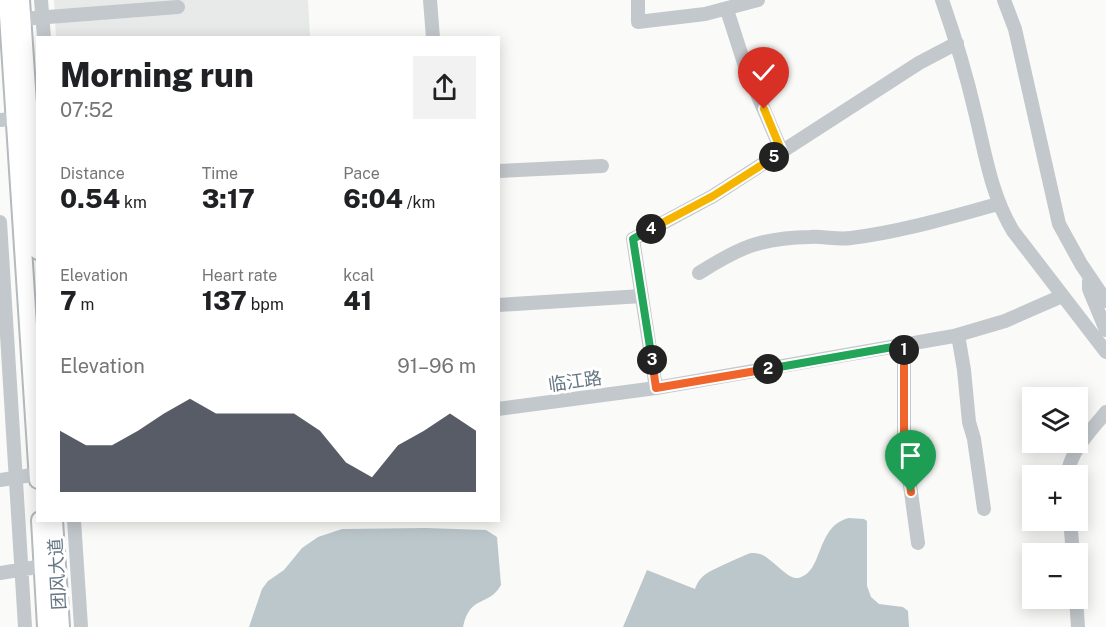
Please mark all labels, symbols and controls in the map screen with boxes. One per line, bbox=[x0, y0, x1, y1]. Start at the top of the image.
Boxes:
pin bbox=[738, 47, 789, 109]
text: Morning run bbox=[60, 56, 254, 94]
button: share bbox=[413, 56, 476, 119]
icon: check bbox=[747, 56, 780, 89]
text: 07:52 bbox=[60, 98, 113, 122]
pin: 5 bbox=[759, 142, 789, 172]
text: 5 bbox=[769, 147, 779, 166]
text: Distance bbox=[60, 164, 125, 183]
text: Time bbox=[202, 164, 238, 183]
text: Pace bbox=[343, 164, 380, 183]
text: 0.54 bbox=[60, 183, 120, 214]
text: 3:17 bbox=[202, 183, 255, 214]
text: 6:04 bbox=[343, 183, 403, 214]
text: km bbox=[120, 193, 147, 212]
text: /km bbox=[403, 193, 435, 212]
pin: 4 bbox=[636, 214, 666, 244]
text: 4 bbox=[646, 219, 656, 238]
text: Elevation bbox=[60, 266, 128, 285]
text: Heart rate bbox=[202, 266, 277, 285]
text: kcal bbox=[343, 266, 374, 285]
text: 7 bbox=[60, 285, 77, 316]
text: 137 bbox=[202, 285, 247, 316]
text: 41 bbox=[343, 285, 372, 316]
text: m bbox=[77, 295, 94, 314]
text: bpm bbox=[247, 295, 284, 314]
pin: 1 bbox=[889, 335, 919, 365]
text: 1 bbox=[901, 340, 907, 359]
pin: 3 bbox=[637, 345, 667, 375]
text: 3 bbox=[647, 350, 657, 369]
text: Elevation bbox=[60, 354, 145, 378]
text: 91–96 m bbox=[397, 354, 476, 378]
pin: 2 bbox=[753, 354, 783, 384]
text: 2 bbox=[763, 359, 773, 378]
street label: 临江路 bbox=[547, 367, 603, 395]
map controls bbox=[1022, 387, 1088, 609]
button: layers bbox=[1022, 387, 1088, 453]
pin bbox=[885, 430, 936, 492]
icon: arrive bbox=[894, 439, 927, 472]
button: + bbox=[1022, 465, 1088, 531]
street label: 团风大道 bbox=[45, 537, 69, 611]
button: − bbox=[1022, 543, 1088, 609]

